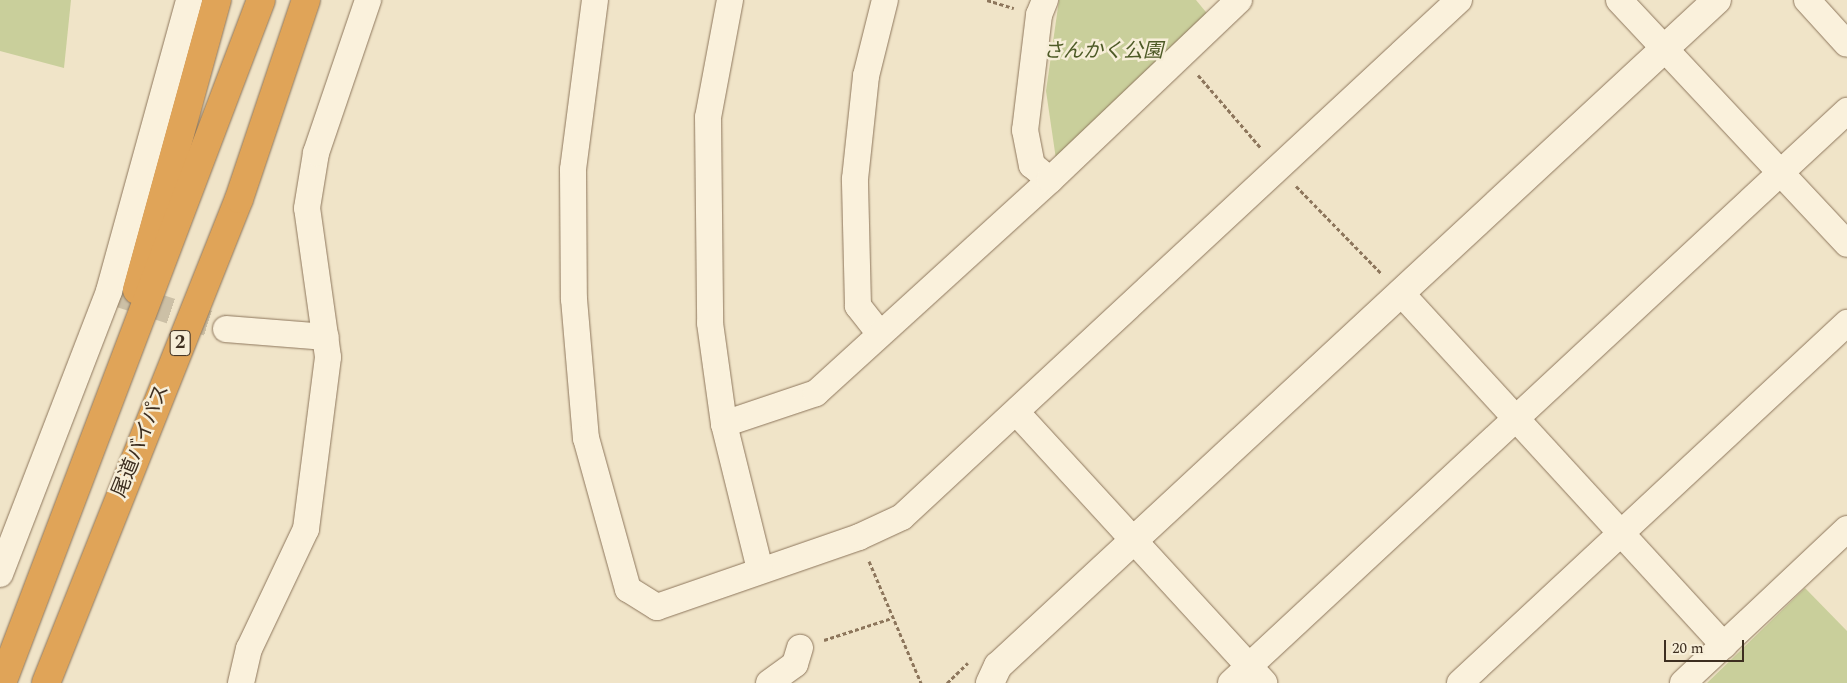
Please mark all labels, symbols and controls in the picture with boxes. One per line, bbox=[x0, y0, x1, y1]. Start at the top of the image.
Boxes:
park label: さんかく公園 bbox=[1043, 39, 1163, 63]
road number: 2 bbox=[169, 326, 191, 359]
street label: 尾道バイパス bbox=[107, 381, 175, 501]
scale bar bbox=[1667, 630, 1747, 662]
text: 20 m bbox=[1672, 637, 1704, 660]

